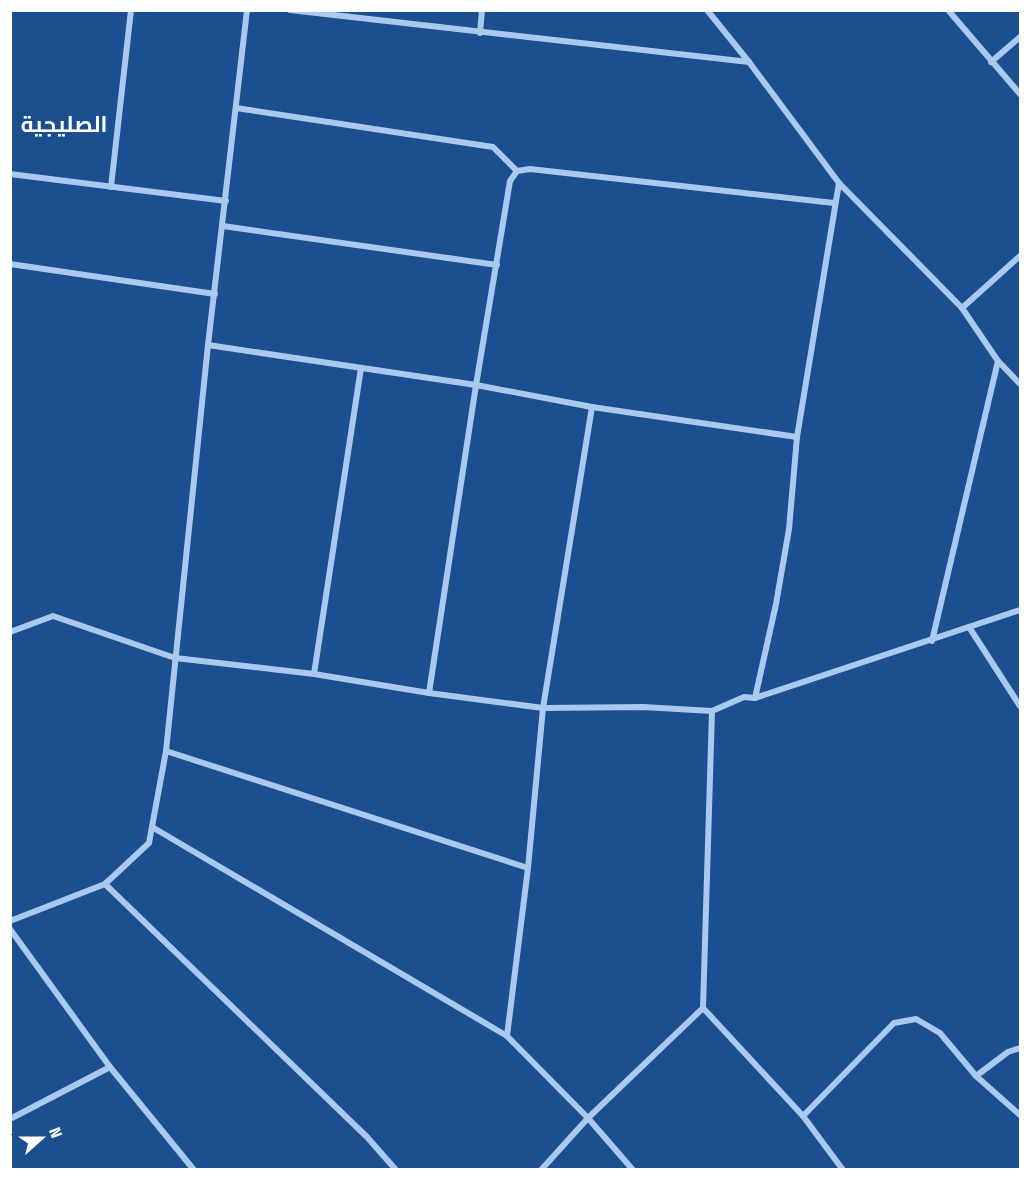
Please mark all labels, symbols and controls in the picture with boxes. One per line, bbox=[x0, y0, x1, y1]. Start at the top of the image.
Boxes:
district label: الصليجية bbox=[21, 111, 107, 138]
north arrow bbox=[12, 1108, 72, 1168]
text: N bbox=[45, 1125, 66, 1141]

